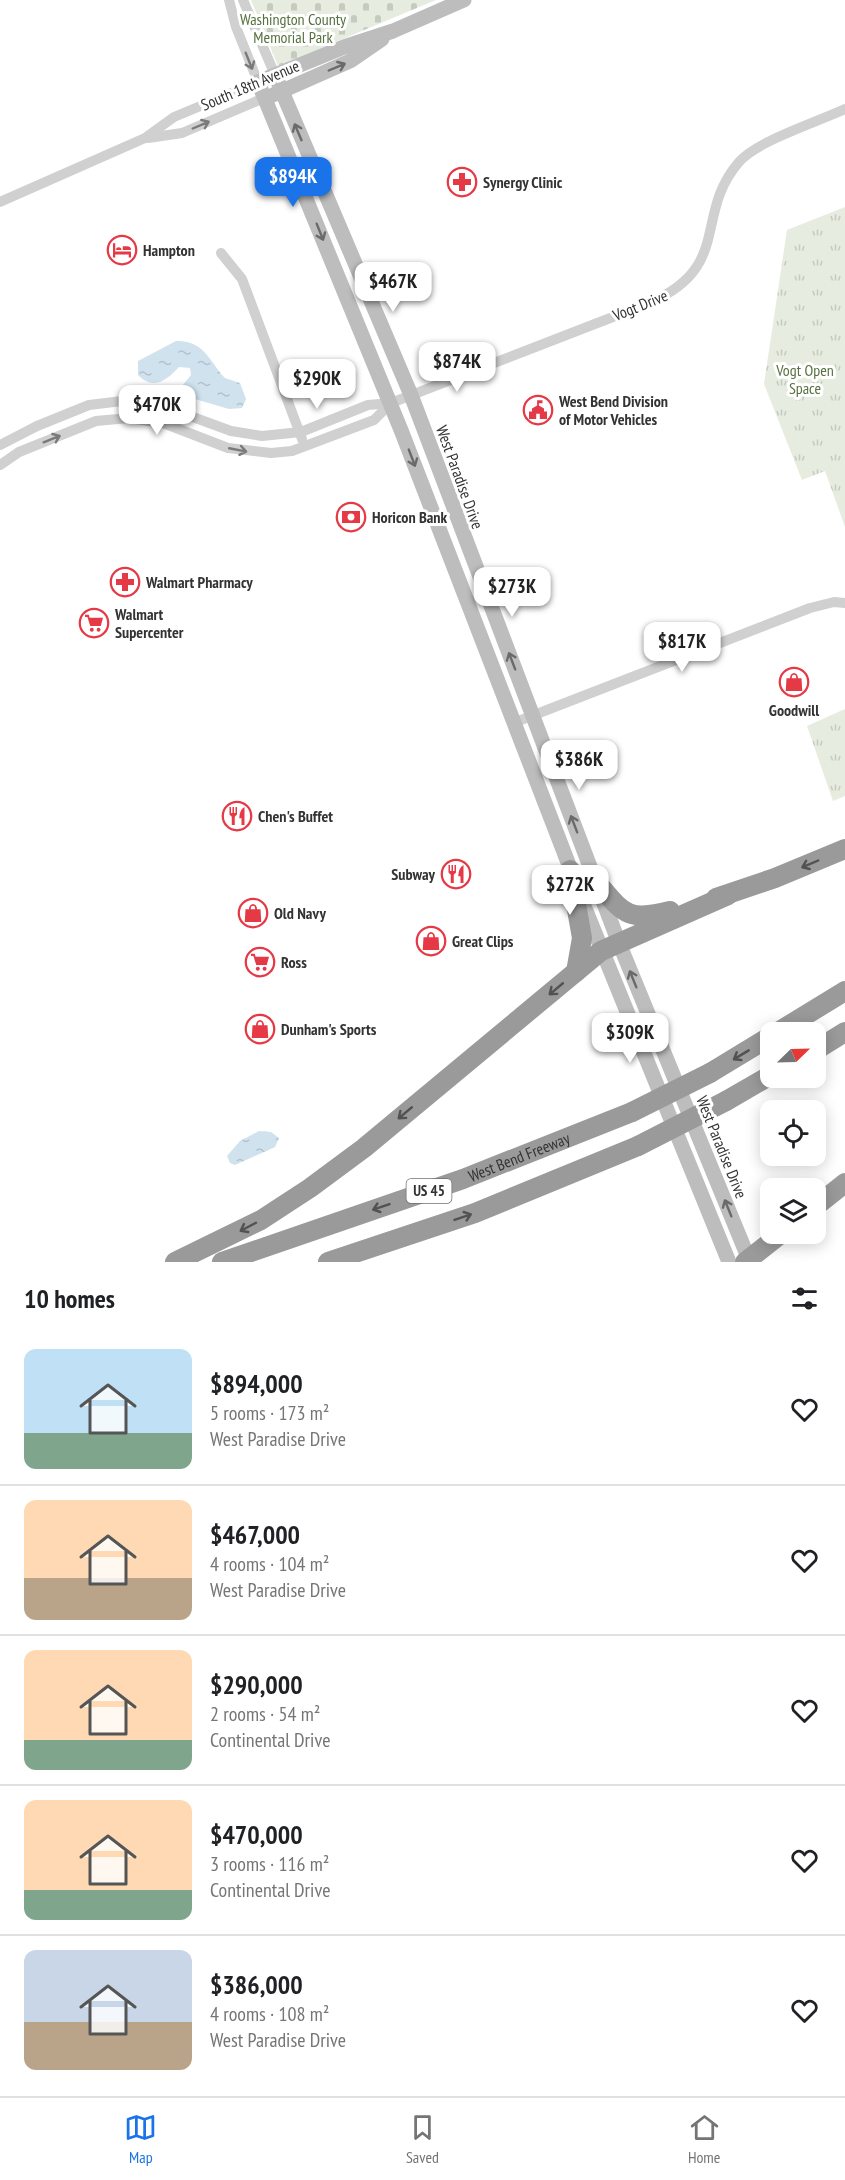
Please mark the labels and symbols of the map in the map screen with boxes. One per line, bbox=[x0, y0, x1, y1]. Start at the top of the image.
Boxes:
park label: Washington County Memorial Park bbox=[240, 9, 346, 47]
one-way arrow bbox=[244, 51, 255, 70]
street label: South 18th Avenue bbox=[198, 55, 302, 115]
one-way arrow bbox=[328, 61, 346, 72]
one-way arrow bbox=[192, 119, 210, 130]
one-way arrow bbox=[292, 123, 303, 141]
pin: $894K bbox=[251, 157, 335, 208]
pharmacy icon: Synergy Clinic bbox=[446, 166, 478, 198]
place label: Synergy Clinic bbox=[483, 172, 563, 192]
one-way arrow bbox=[315, 223, 326, 241]
hotel icon: Hampton bbox=[106, 234, 138, 266]
place label: Hampton bbox=[143, 240, 195, 260]
pin: $467K bbox=[351, 262, 435, 313]
street label: Vogt Drive bbox=[609, 285, 670, 325]
pin: $874K bbox=[415, 342, 499, 393]
pin: $290K bbox=[275, 359, 359, 410]
park label: Vogt Open Space bbox=[775, 360, 834, 398]
pin: $470K bbox=[115, 385, 199, 436]
place label: West Bend Division of Motor Vehicles bbox=[558, 391, 668, 429]
public building icon: West Bend Division of Motor Vehicles bbox=[522, 394, 554, 426]
street label: West Paradise Drive bbox=[432, 422, 488, 532]
one-way arrow bbox=[42, 433, 61, 444]
one-way arrow bbox=[228, 445, 248, 456]
one-way arrow bbox=[408, 448, 419, 466]
bank icon: Horicon Bank bbox=[335, 501, 367, 533]
place label: Horicon Bank bbox=[372, 507, 448, 527]
pharmacy icon: Walmart Pharmacy bbox=[109, 566, 141, 598]
pin: $273K bbox=[470, 567, 554, 618]
place label: Walmart Pharmacy bbox=[145, 572, 253, 592]
place label: Walmart Supercenter bbox=[114, 604, 184, 642]
supermarket icon: Walmart Supercenter bbox=[78, 607, 110, 639]
pin: $817K bbox=[640, 622, 724, 673]
one-way arrow bbox=[505, 653, 516, 671]
shop icon: Goodwill bbox=[778, 666, 810, 698]
place label: Goodwill bbox=[769, 700, 819, 720]
pin: $386K bbox=[537, 740, 621, 791]
restaurant icon: Chen's Buffet bbox=[221, 800, 253, 832]
place label: Chen's Buffet bbox=[258, 806, 333, 826]
one-way arrow bbox=[567, 815, 578, 834]
restaurant icon: Subway bbox=[440, 858, 472, 890]
one-way arrow bbox=[801, 859, 820, 870]
place label: Subway bbox=[391, 864, 436, 884]
pin: $272K bbox=[528, 865, 612, 916]
shop icon: Old Navy bbox=[237, 897, 269, 929]
place label: Old Navy bbox=[274, 903, 326, 923]
shop icon: Great Clips bbox=[415, 925, 447, 957]
place label: Great Clips bbox=[452, 931, 514, 951]
supermarket icon: Ross bbox=[244, 946, 276, 978]
place label: Ross bbox=[281, 952, 307, 972]
one-way arrow bbox=[627, 970, 638, 988]
one-way arrow bbox=[548, 982, 564, 995]
shop icon: Dunham's Sports bbox=[244, 1013, 276, 1045]
pin: $309K bbox=[588, 1013, 672, 1064]
place label: Dunham's Sports bbox=[281, 1019, 377, 1039]
north arrow bbox=[760, 1022, 826, 1088]
one-way arrow bbox=[733, 1049, 750, 1061]
street label: West Paradise Drive bbox=[692, 1093, 752, 1201]
one-way arrow bbox=[398, 1106, 413, 1120]
street label: West Bend Freeway bbox=[465, 1128, 572, 1186]
road number: US 45 bbox=[406, 1179, 452, 1203]
one-way arrow bbox=[722, 1199, 733, 1218]
one-way arrow bbox=[373, 1203, 391, 1214]
one-way arrow bbox=[454, 1210, 472, 1221]
one-way arrow bbox=[239, 1222, 257, 1234]

